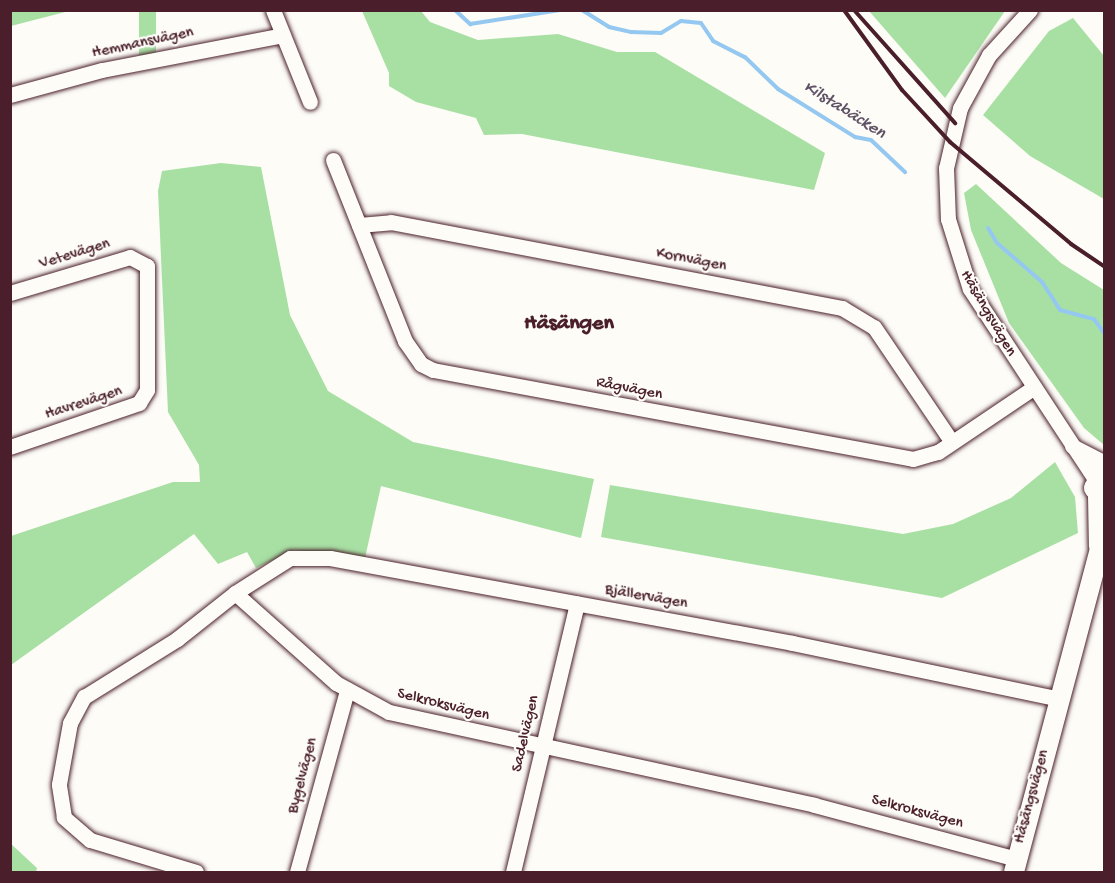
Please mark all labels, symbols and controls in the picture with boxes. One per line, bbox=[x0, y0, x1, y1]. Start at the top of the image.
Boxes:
street label: Hemmansvägen bbox=[90, 24, 196, 64]
water label: Kilstabäcken bbox=[799, 77, 889, 145]
street label: Vetevägen bbox=[37, 235, 113, 275]
street label: Kornvägen bbox=[654, 245, 728, 277]
street label: Häsängsvägen bbox=[955, 268, 1019, 360]
district label: Häsängen bbox=[524, 312, 614, 338]
street label: Rågvägen bbox=[594, 374, 664, 406]
street label: Havrevägen bbox=[43, 383, 125, 425]
street label: Bjällervägen bbox=[603, 581, 689, 615]
street label: Selkroksvägen bbox=[395, 685, 491, 727]
street label: Sadelvägen bbox=[509, 694, 545, 774]
street label: Bygelvägen bbox=[285, 736, 323, 816]
street label: Häsängsvägen bbox=[1011, 748, 1055, 846]
street label: Selkroksvägen bbox=[869, 792, 965, 834]

